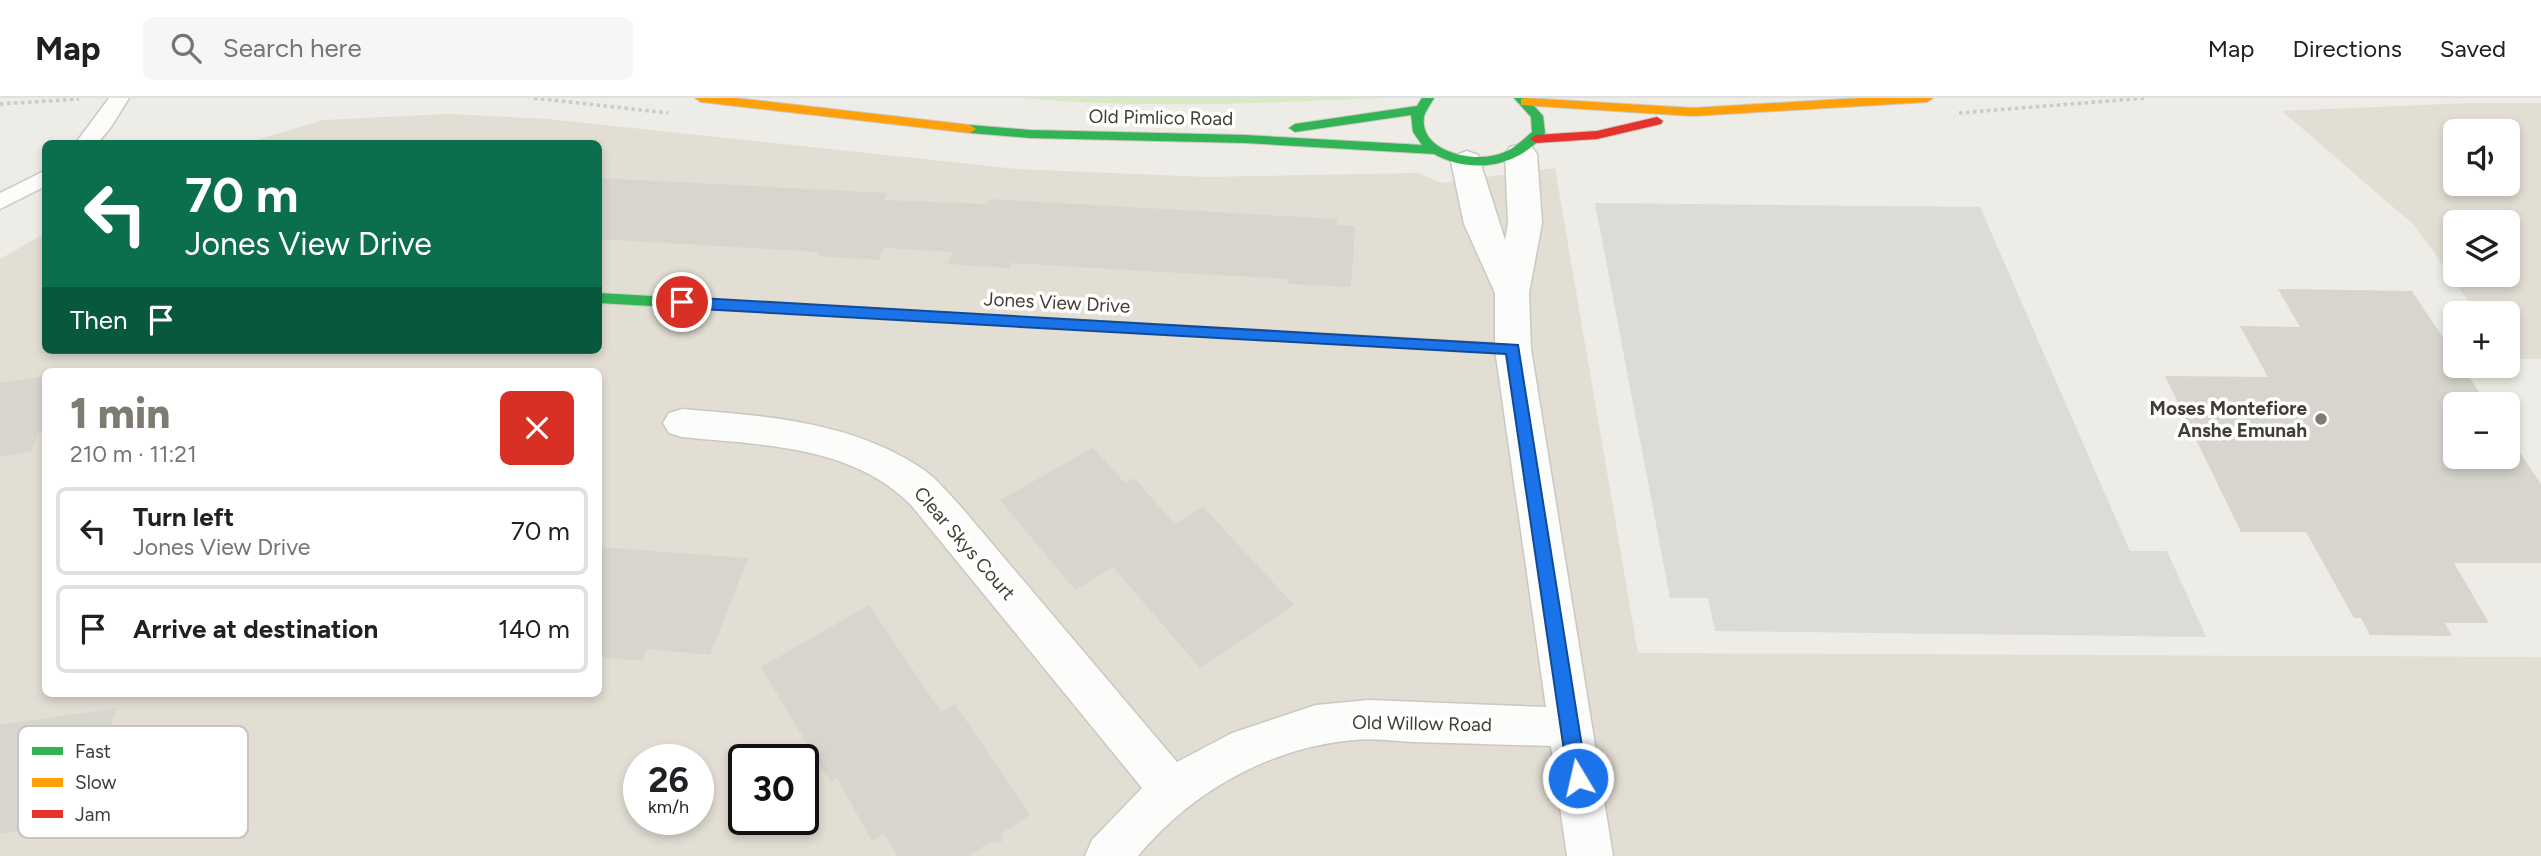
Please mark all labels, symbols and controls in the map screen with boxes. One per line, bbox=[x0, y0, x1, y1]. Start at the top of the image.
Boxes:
search box bbox=[143, 17, 633, 80]
text: Map bbox=[35, 29, 101, 68]
icon: search bbox=[167, 29, 205, 67]
text: Search here bbox=[223, 32, 362, 64]
text: Map bbox=[2208, 34, 2254, 63]
text: Directions bbox=[2292, 34, 2402, 63]
text: Saved bbox=[2440, 34, 2506, 63]
street label: Old Pimlico Road bbox=[1088, 105, 1234, 130]
map controls bbox=[2443, 119, 2520, 469]
button: sound bbox=[2443, 119, 2520, 196]
text: 70 m bbox=[185, 165, 298, 224]
icon: left bbox=[70, 168, 161, 259]
button: layers bbox=[2443, 210, 2520, 287]
text: Jones View Drive bbox=[185, 225, 432, 263]
pin bbox=[652, 272, 712, 332]
icon: arrive bbox=[663, 283, 701, 321]
street label: Jones View Drive bbox=[983, 287, 1131, 318]
icon: arrive bbox=[142, 301, 180, 339]
button: + bbox=[2443, 301, 2520, 378]
text: Then bbox=[70, 304, 128, 336]
text: 1 min bbox=[70, 388, 170, 439]
button: close bbox=[500, 391, 574, 465]
button: − bbox=[2443, 392, 2520, 469]
place label: Moses Montefiore Anshe Emunah bbox=[2150, 397, 2307, 442]
marker: Moses Montefiore Anshe Emunah bbox=[2313, 411, 2329, 427]
text: 210 m · 11:21 bbox=[70, 440, 197, 468]
street label: Clear Skys Court bbox=[909, 482, 1020, 605]
text: Turn left bbox=[133, 501, 234, 533]
icon: left bbox=[74, 512, 112, 550]
text: 70 m bbox=[511, 515, 570, 547]
text: Jones View Drive bbox=[133, 533, 310, 561]
icon: arrive bbox=[74, 610, 112, 648]
text: Arrive at destination bbox=[133, 613, 378, 645]
text: 140 m bbox=[498, 613, 570, 645]
street label: Old Willow Road bbox=[1352, 711, 1492, 736]
legend bbox=[18, 726, 248, 838]
text: Fast bbox=[75, 740, 111, 763]
position arrow bbox=[1541, 741, 1615, 815]
speed limit sign: 30 bbox=[728, 744, 819, 835]
text: 26 bbox=[648, 759, 689, 801]
text: Slow bbox=[75, 771, 117, 794]
text: km/h bbox=[648, 796, 689, 818]
text: Jam bbox=[75, 803, 111, 826]

